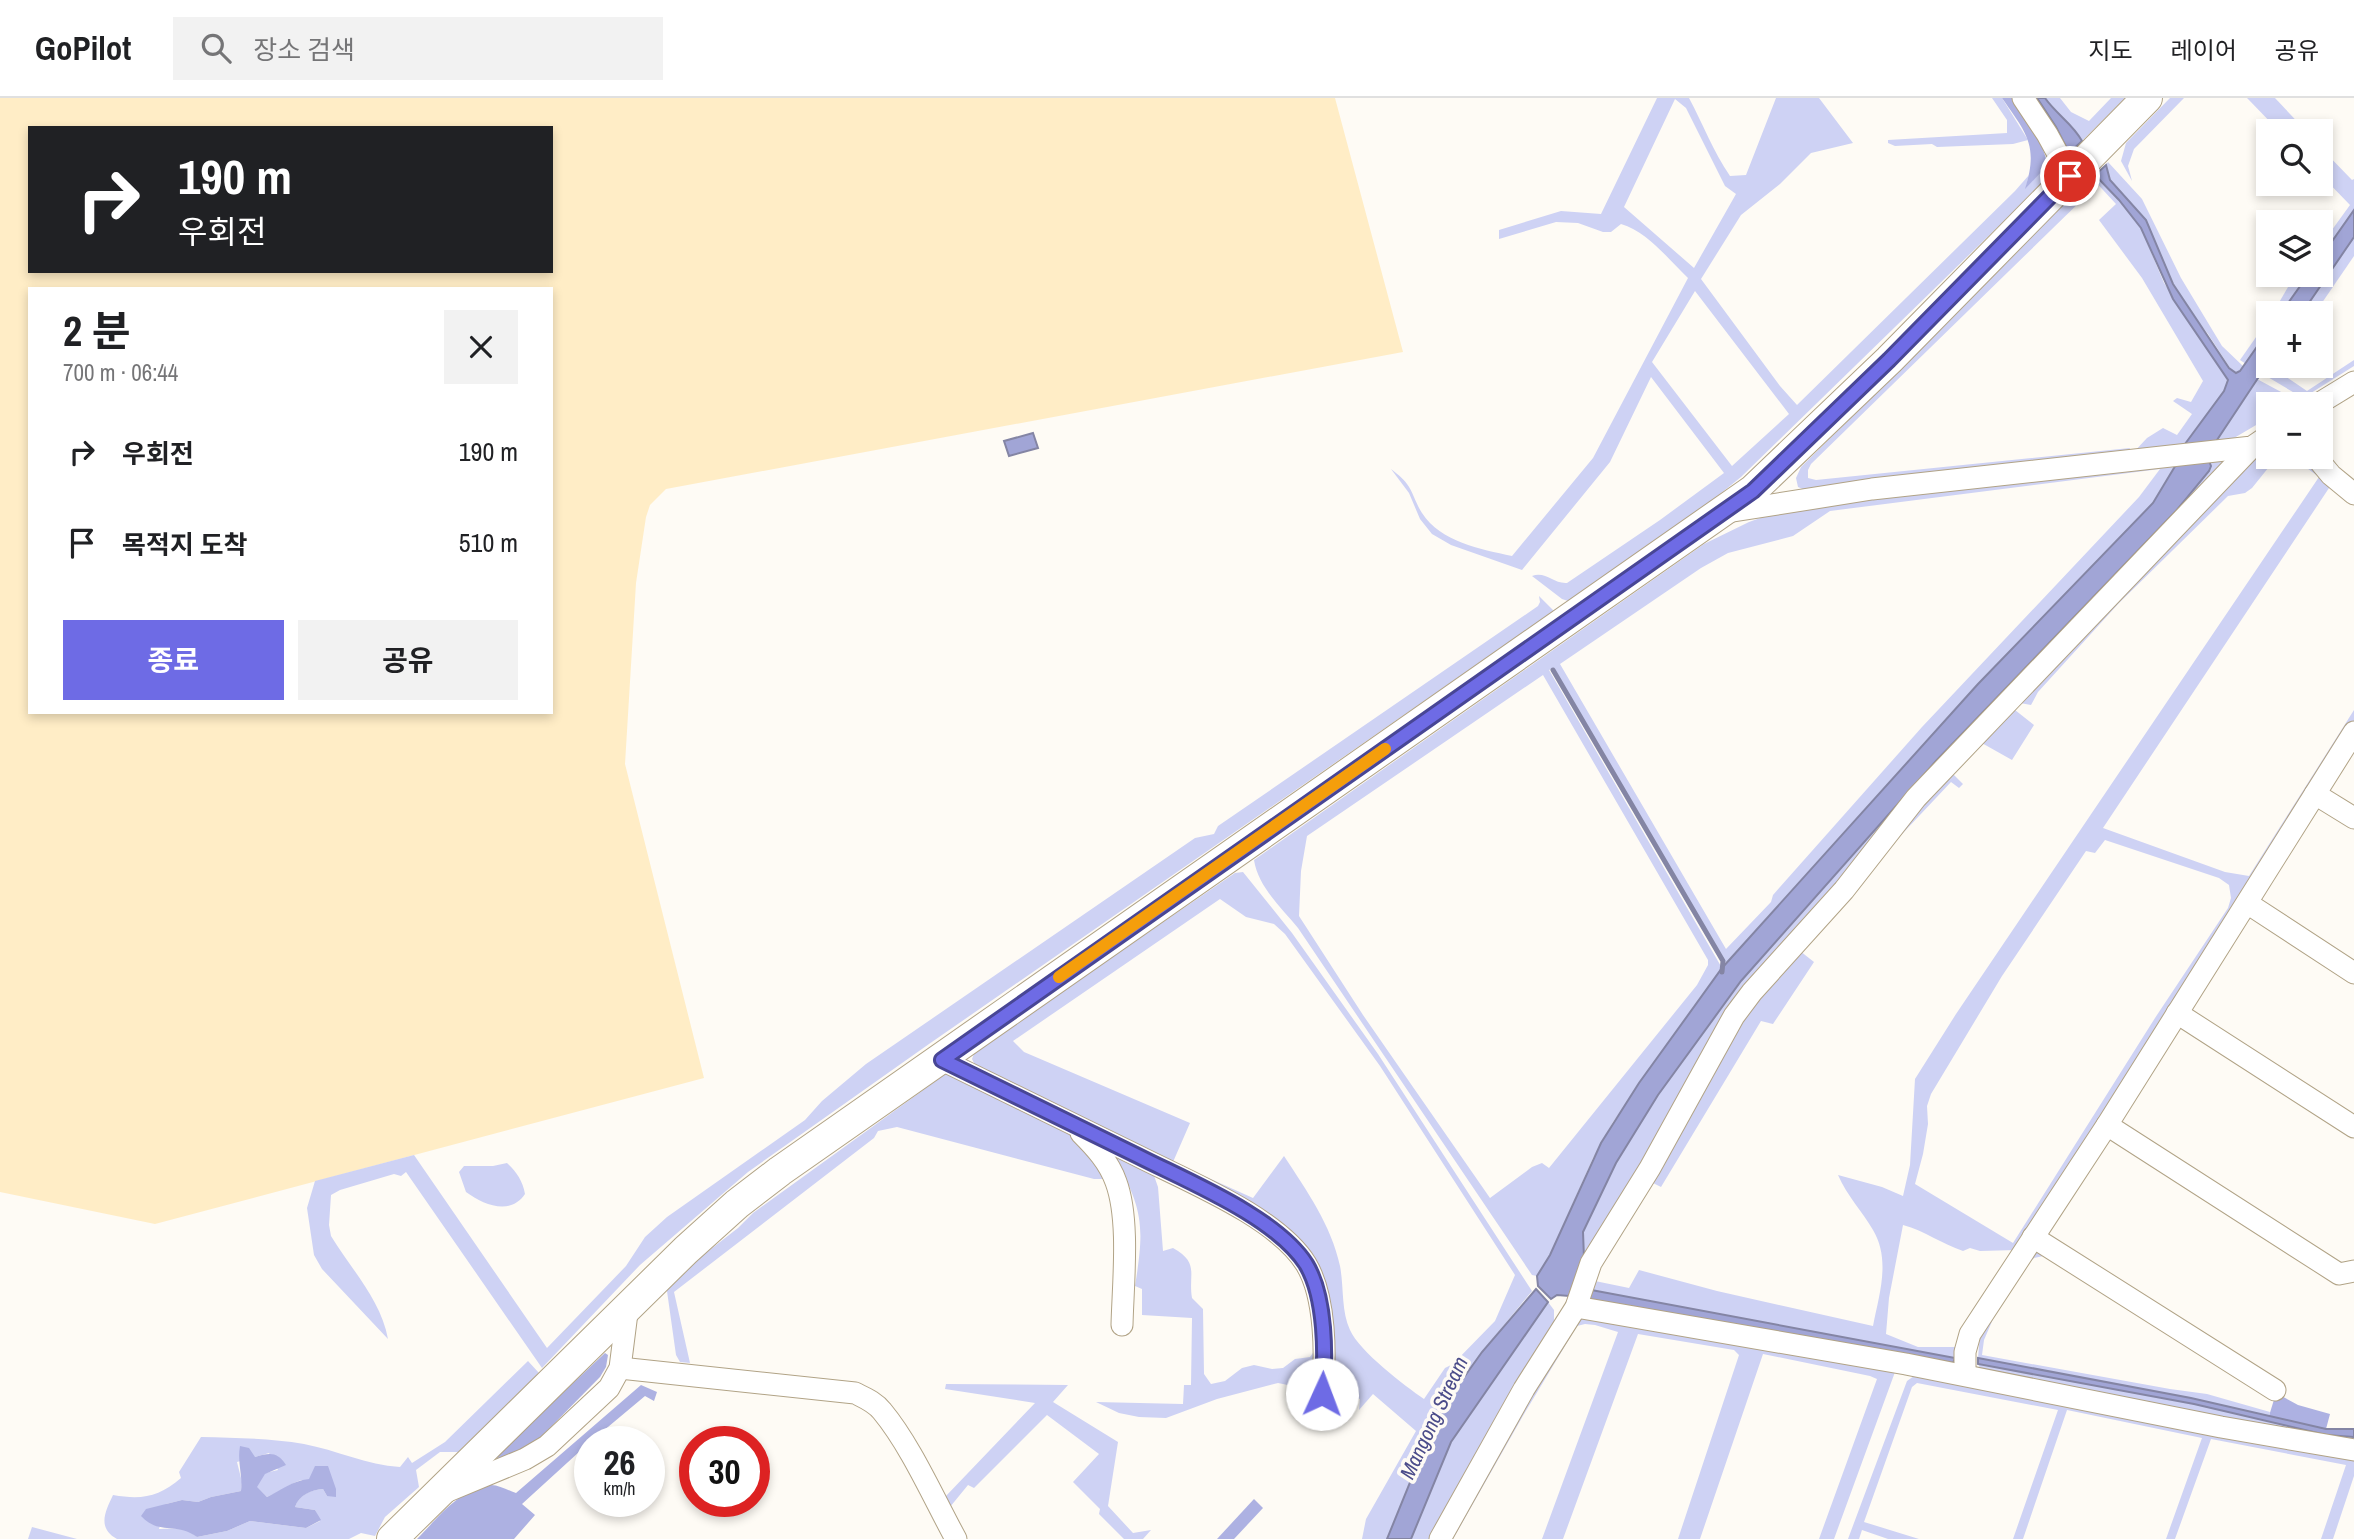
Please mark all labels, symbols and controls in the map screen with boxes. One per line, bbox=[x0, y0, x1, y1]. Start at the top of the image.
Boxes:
search box bbox=[173, 17, 663, 80]
text: GoPilot bbox=[35, 26, 131, 70]
icon: search bbox=[197, 29, 235, 67]
text: 장소 검색 bbox=[253, 32, 355, 67]
text: 지도 bbox=[2088, 34, 2133, 66]
text: 레이어 bbox=[2171, 34, 2237, 66]
text: 공유 bbox=[2275, 34, 2319, 66]
map controls bbox=[2256, 119, 2333, 469]
button: search bbox=[2256, 119, 2333, 196]
text: 190 m bbox=[178, 143, 292, 209]
pin bbox=[2040, 146, 2100, 206]
icon: right bbox=[63, 154, 154, 245]
icon: arrive bbox=[2051, 157, 2089, 195]
text: 우회전 bbox=[178, 210, 266, 253]
button: layers bbox=[2256, 210, 2333, 287]
button: + bbox=[2256, 301, 2333, 378]
text: 2 분 bbox=[63, 303, 130, 359]
button: close bbox=[444, 310, 518, 384]
text: 700 m · 06:44 bbox=[63, 357, 178, 388]
button: − bbox=[2256, 392, 2333, 469]
icon: right bbox=[63, 433, 101, 471]
text: 190 m bbox=[459, 434, 518, 469]
text: 우회전 bbox=[122, 436, 194, 471]
icon: arrive bbox=[63, 524, 101, 562]
text: 510 m bbox=[459, 525, 518, 560]
text: 목적지 도착 bbox=[122, 527, 248, 562]
button: 종료 bbox=[63, 620, 284, 700]
button: 공유 bbox=[298, 620, 518, 700]
water label: Mangong Stream bbox=[1392, 1352, 1475, 1484]
position arrow bbox=[1285, 1357, 1359, 1431]
speed limit sign: 30 bbox=[679, 1426, 770, 1517]
text: 26 bbox=[604, 1439, 635, 1486]
text: km/h bbox=[604, 1476, 636, 1501]

